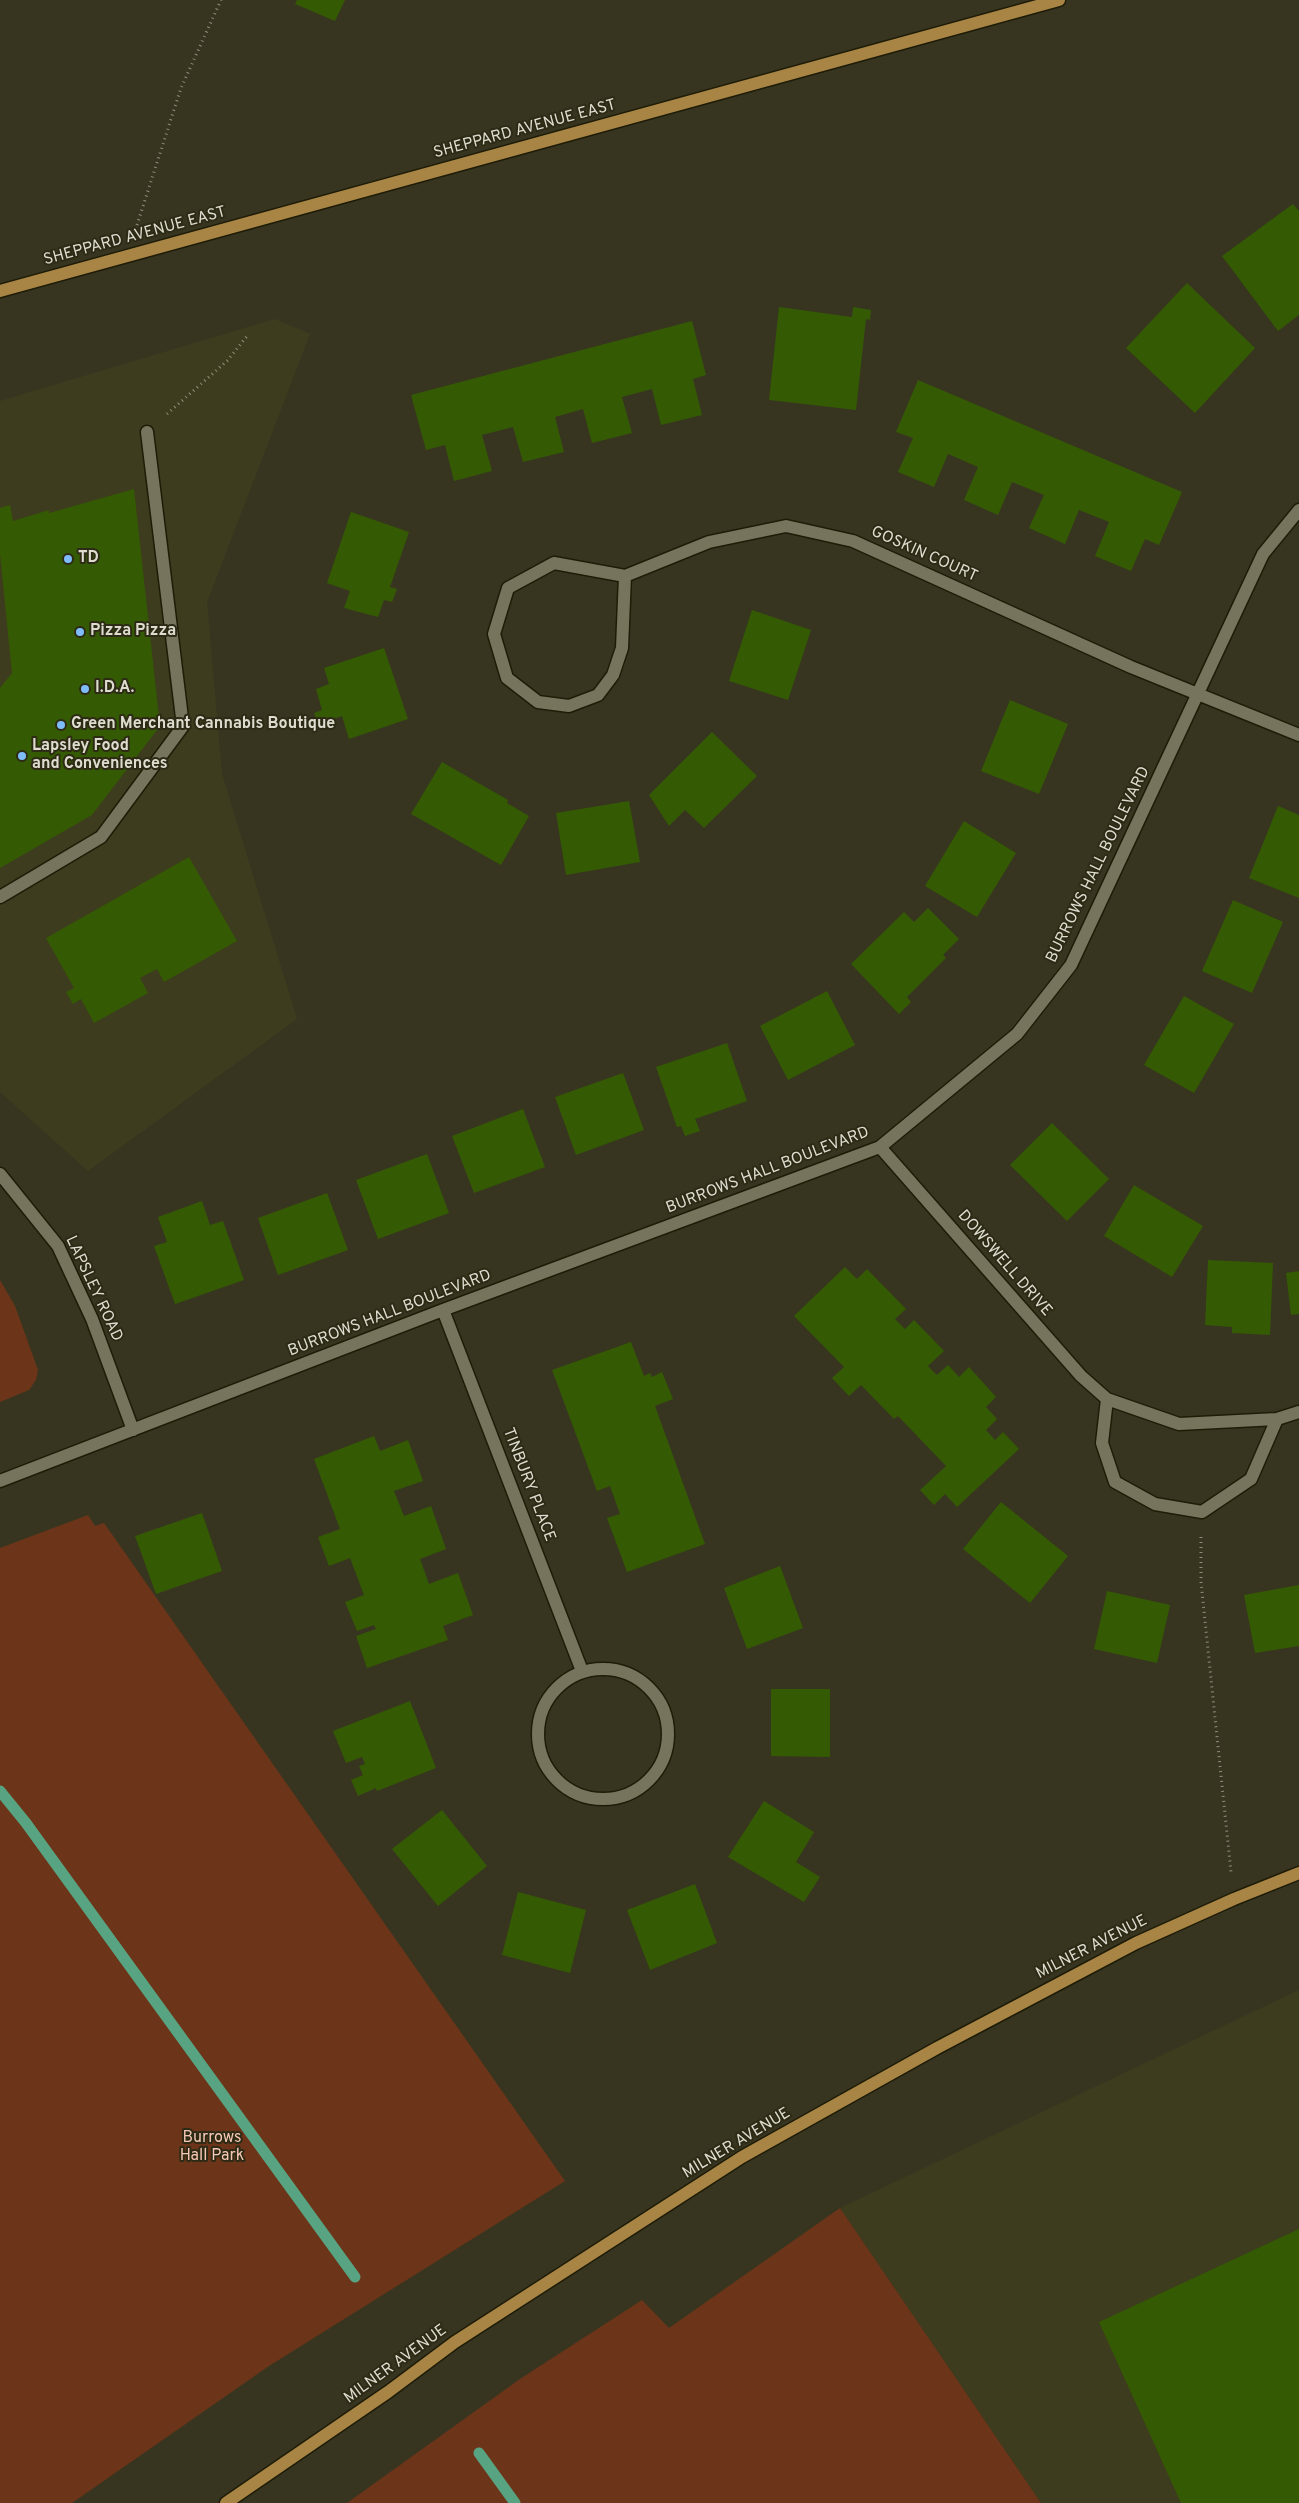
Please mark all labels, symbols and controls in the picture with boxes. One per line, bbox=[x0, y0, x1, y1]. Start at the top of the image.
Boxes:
street label: SHEPPARD AVENUE EAST bbox=[432, 96, 618, 164]
street label: SHEPPARD AVENUE EAST bbox=[42, 203, 228, 271]
street label: GOSKIN COURT bbox=[868, 523, 980, 587]
place label: TD bbox=[78, 549, 99, 569]
marker: TD bbox=[62, 553, 74, 565]
place label: Pizza Pizza bbox=[90, 622, 176, 642]
marker: Pizza Pizza bbox=[74, 626, 86, 638]
place label: I.D.A. bbox=[95, 679, 134, 699]
marker: I.D.A. bbox=[79, 683, 91, 695]
place label: Green Merchant Cannabis Boutique bbox=[71, 715, 335, 735]
marker: Green Merchant Cannabis Boutique bbox=[55, 719, 67, 731]
place label: Lapsley Food and Conveniences bbox=[32, 737, 168, 775]
marker: Lapsley Food and Conveniences bbox=[16, 750, 28, 762]
street label: BURROWS HALL BOULEVARD bbox=[1043, 764, 1155, 966]
street label: BURROWS HALL BOULEVARD bbox=[664, 1123, 872, 1219]
street label: DOWSWELL DRIVE bbox=[953, 1207, 1055, 1321]
street label: LAPSLEY ROAD bbox=[60, 1233, 126, 1345]
street label: BURROWS HALL BOULEVARD bbox=[286, 1266, 494, 1362]
street label: TINBURY PLACE bbox=[498, 1426, 558, 1544]
street label: MILNER AVENUE bbox=[1033, 1912, 1151, 1984]
street label: MILNER AVENUE bbox=[680, 2104, 794, 2184]
park label: Burrows Hall Park bbox=[180, 2129, 244, 2167]
street label: MILNER AVENUE bbox=[341, 2321, 451, 2409]

